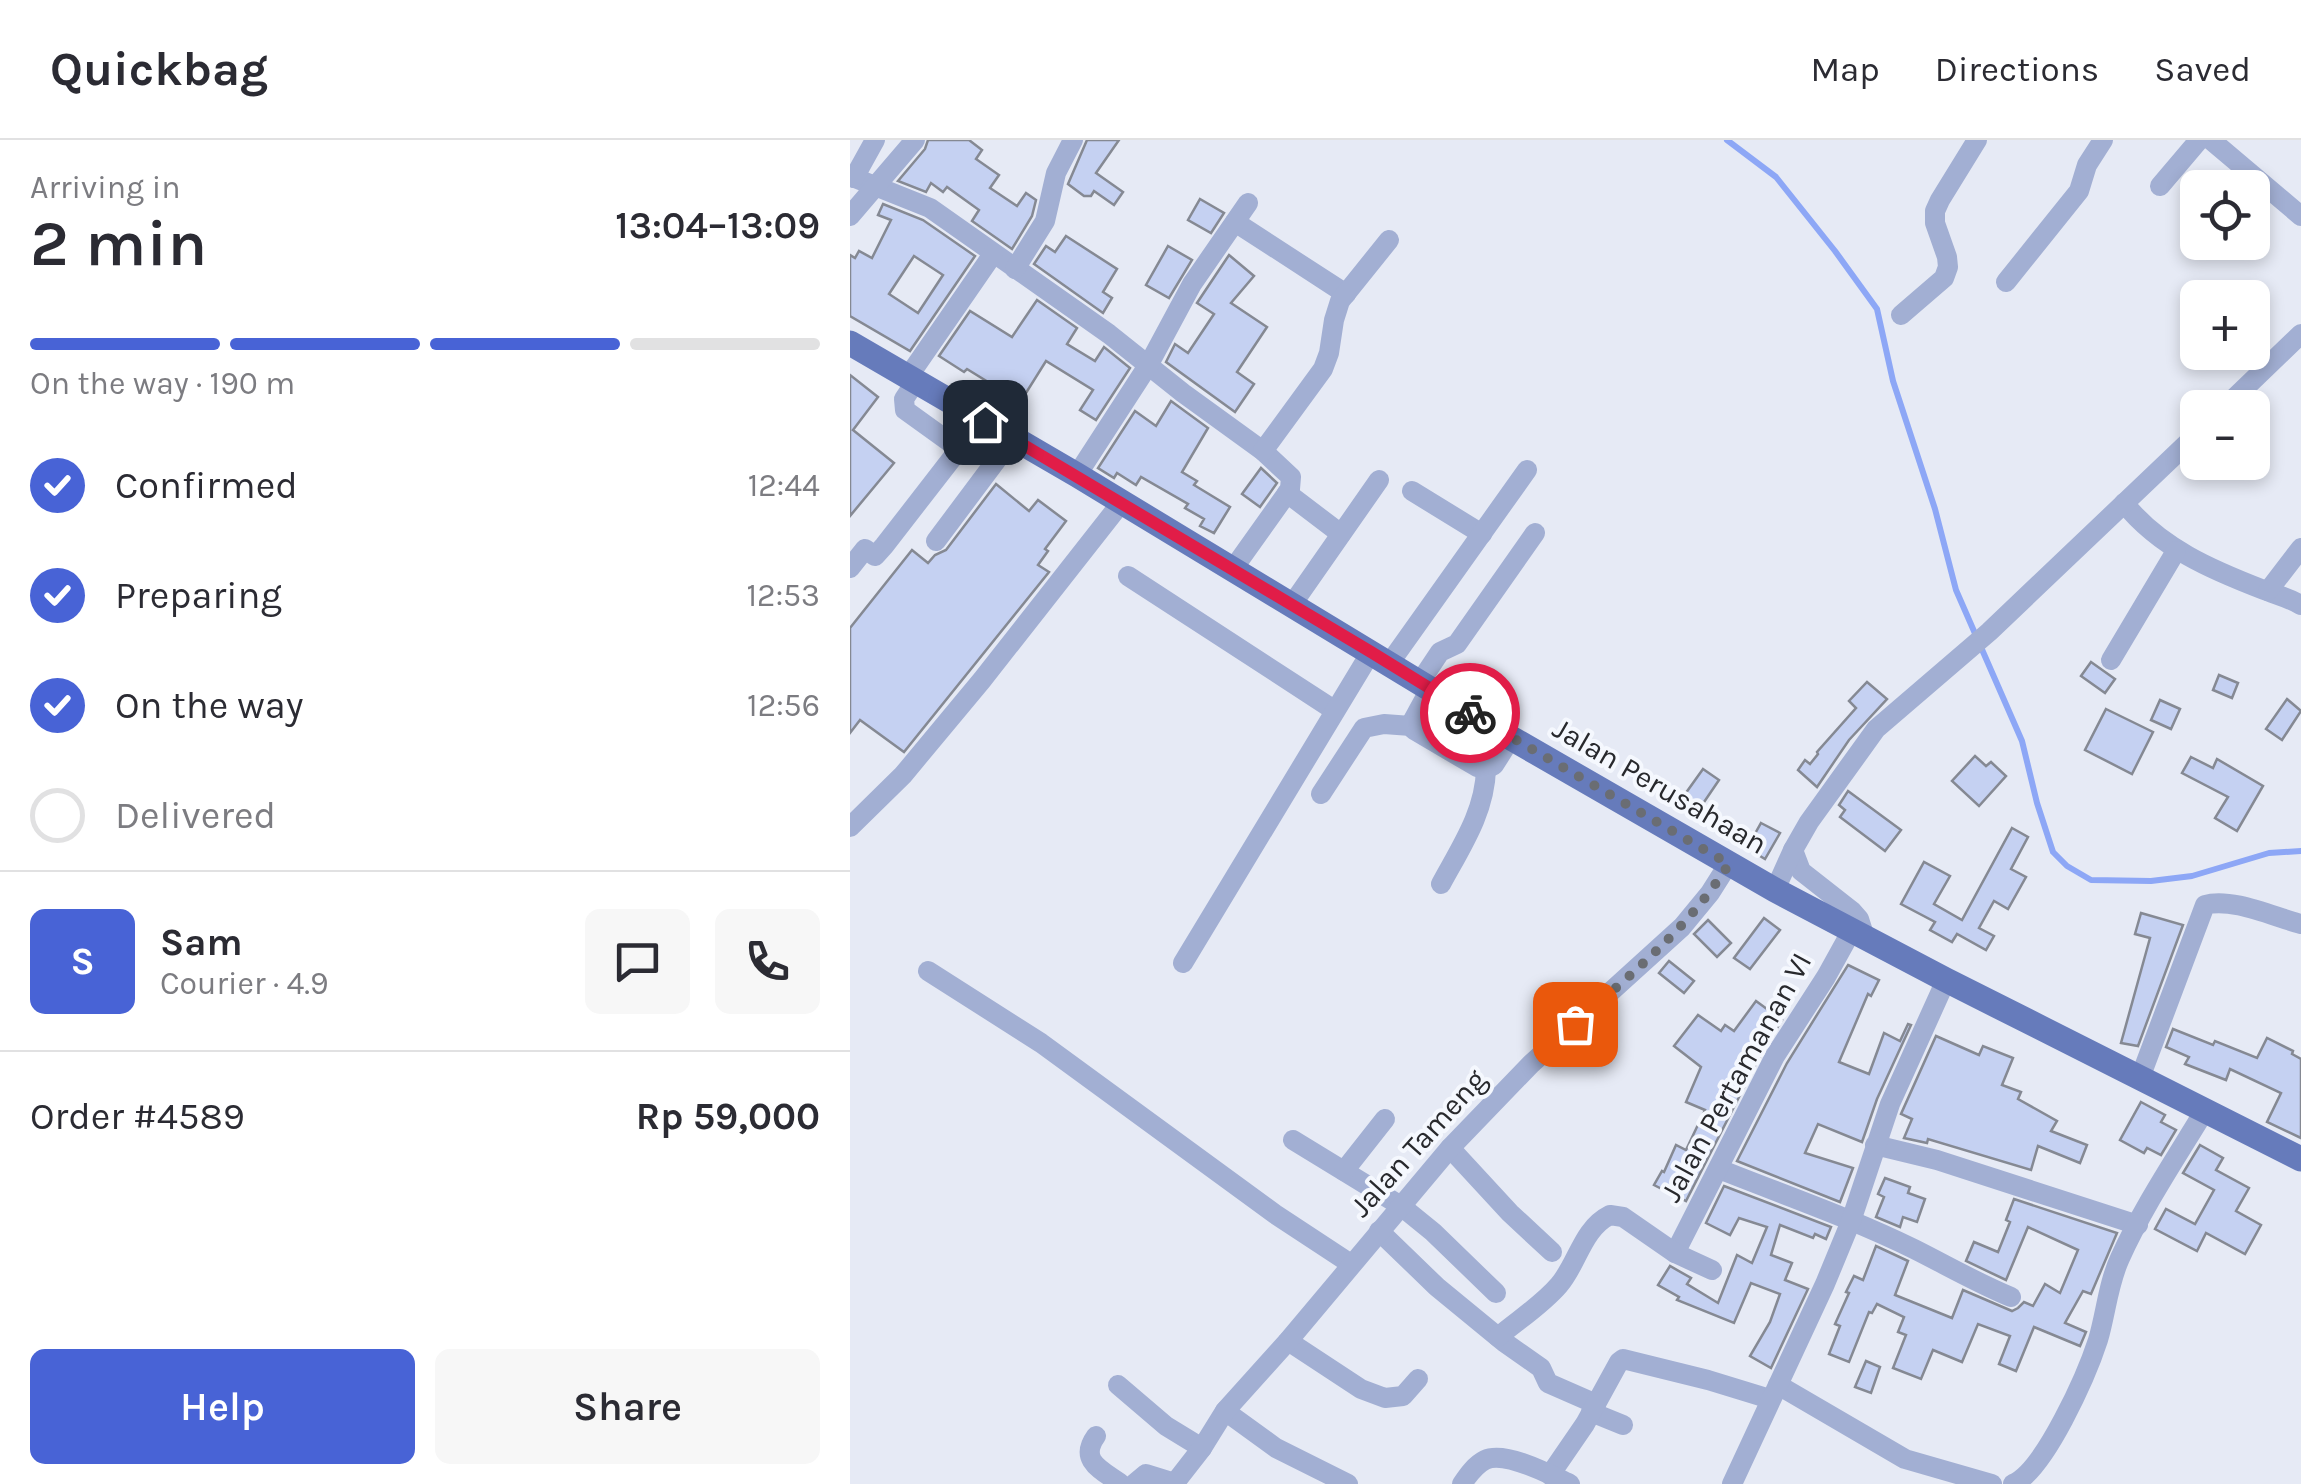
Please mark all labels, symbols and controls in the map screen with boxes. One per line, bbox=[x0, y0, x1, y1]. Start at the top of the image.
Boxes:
text: Quickbag bbox=[50, 41, 268, 97]
text: Map bbox=[1810, 49, 1880, 90]
text: Directions bbox=[1935, 49, 2099, 90]
text: Saved bbox=[2154, 49, 2251, 90]
text: Arriving in bbox=[30, 169, 181, 206]
map controls bbox=[2180, 170, 2270, 480]
button: locate bbox=[2180, 170, 2270, 260]
text: 13:04–13:09 bbox=[615, 203, 820, 248]
text: 2 min bbox=[30, 205, 207, 281]
button: + bbox=[2180, 280, 2270, 370]
text: On the way · 190 m bbox=[30, 365, 295, 402]
pin bbox=[943, 380, 1028, 465]
button: − bbox=[2180, 390, 2270, 480]
icon: home bbox=[958, 395, 1013, 450]
icon: check bbox=[30, 458, 85, 513]
text: Confirmed bbox=[115, 463, 298, 508]
text: 12:44 bbox=[748, 467, 820, 504]
icon: check bbox=[30, 568, 85, 623]
text: Preparing bbox=[115, 573, 282, 618]
text: 12:53 bbox=[747, 577, 820, 614]
courier bbox=[1420, 663, 1520, 763]
icon: check bbox=[30, 678, 85, 733]
text: On the way bbox=[115, 683, 303, 728]
icon: bike bbox=[1443, 686, 1498, 741]
text: 12:56 bbox=[747, 687, 820, 724]
street label: Jalan Perusahaan bbox=[1547, 710, 1773, 862]
text: Delivered bbox=[115, 793, 276, 838]
button: chat bbox=[585, 909, 690, 1014]
button: phone bbox=[715, 909, 820, 1014]
text: Sam bbox=[160, 920, 243, 965]
text: S bbox=[70, 939, 95, 984]
street label: Jalan Pertamanan VI bbox=[1653, 946, 1819, 1208]
text: Courier · 4.9 bbox=[160, 965, 329, 1002]
pin bbox=[1533, 982, 1618, 1067]
icon: bag bbox=[1548, 997, 1603, 1052]
street label: Jalan Tameng bbox=[1342, 1062, 1494, 1224]
text: Order #4589 bbox=[30, 1094, 245, 1139]
text: Rp 59,000 bbox=[636, 1094, 820, 1139]
button: Help bbox=[30, 1349, 415, 1464]
button: Share bbox=[435, 1349, 820, 1464]

